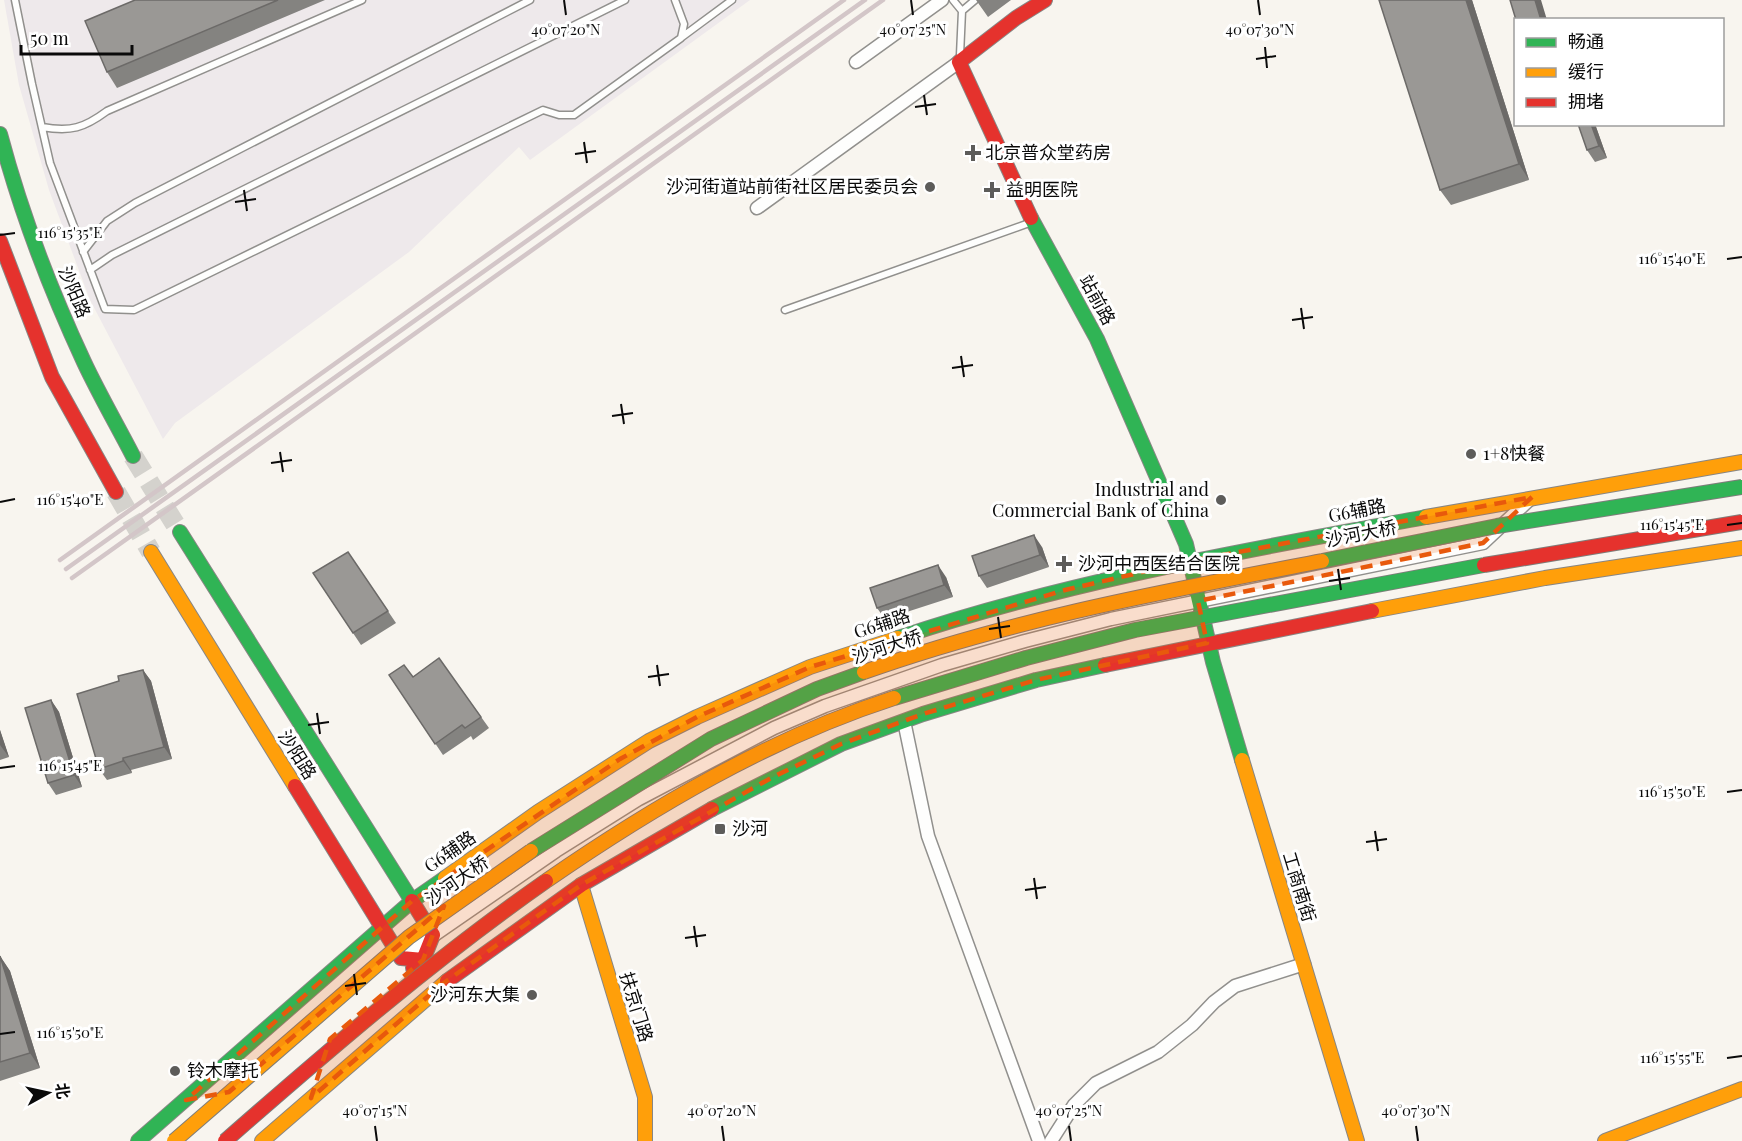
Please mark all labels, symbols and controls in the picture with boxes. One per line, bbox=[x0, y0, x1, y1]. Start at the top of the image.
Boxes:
scale bar bbox=[21, 18, 132, 56]
legend bbox=[1514, 18, 1724, 126]
text: 40°07'20"N bbox=[531, 19, 601, 39]
text: 40°07'25"N bbox=[880, 19, 947, 39]
text: 40°07'30"N bbox=[1226, 19, 1295, 39]
text: 50 m bbox=[30, 26, 69, 50]
text: 畅通 bbox=[1568, 29, 1604, 53]
text: 缓行 bbox=[1568, 59, 1604, 83]
text: 拥堵 bbox=[1568, 89, 1604, 113]
place label: 北京普众堂药房 bbox=[985, 140, 1111, 164]
marker: 北京普众堂药房 bbox=[966, 146, 980, 160]
place label: 沙河街道站前街社区居民委员会 bbox=[666, 174, 918, 198]
place label: 益明医院 bbox=[1006, 177, 1078, 201]
marker: 沙河街道站前街社区居民委员会 bbox=[923, 180, 937, 194]
marker: 益明医院 bbox=[983, 181, 1001, 199]
text: 116°15'35"E bbox=[38, 222, 102, 242]
text: 116°15'40"E bbox=[1639, 248, 1705, 268]
street label: 沙阳路 bbox=[53, 262, 97, 321]
street label: 站前路 bbox=[1074, 270, 1121, 329]
place label: 1+8快餐 bbox=[1483, 441, 1545, 465]
marker: 1+8快餐 bbox=[1464, 447, 1478, 461]
place label: Industrial and Commercial Bank of China bbox=[992, 477, 1210, 522]
text: 116°15'40"E bbox=[37, 489, 103, 509]
marker: Industrial and Commercial Bank of China bbox=[1214, 493, 1228, 507]
street label: G6辅路 bbox=[1326, 493, 1388, 527]
street label: 沙河大桥 bbox=[1323, 514, 1398, 552]
text: 116°15'45"E bbox=[1640, 514, 1704, 534]
place label: 沙河中西医结合医院 bbox=[1078, 551, 1240, 575]
marker: 沙河中西医结合医院 bbox=[1055, 555, 1073, 573]
street label: G6辅路 bbox=[850, 603, 913, 643]
street label: 沙河大桥 bbox=[849, 624, 925, 669]
street label: 沙阳路 bbox=[273, 725, 322, 784]
text: 116°15'45"E bbox=[38, 755, 102, 775]
text: 116°15'50"E bbox=[1639, 781, 1705, 801]
place label: 沙河 bbox=[732, 816, 768, 840]
marker: 沙河 bbox=[713, 822, 727, 836]
street label: G6辅路 bbox=[419, 825, 480, 878]
street label: 工商南街 bbox=[1278, 849, 1322, 925]
street label: 沙河大桥 bbox=[420, 850, 493, 911]
street label: 扶京门路 bbox=[615, 969, 659, 1045]
place label: 沙河东大集 bbox=[430, 982, 520, 1006]
marker: 沙河东大集 bbox=[525, 988, 539, 1002]
text: 116°15'50"E bbox=[37, 1022, 103, 1042]
text: 116°15'55"E bbox=[1640, 1047, 1704, 1067]
place label: 铃木摩托 bbox=[187, 1058, 259, 1082]
north arrow bbox=[18, 1063, 78, 1123]
marker: 铃木摩托 bbox=[168, 1064, 182, 1078]
text: 北 bbox=[52, 1081, 75, 1100]
text: 40°07'15"N bbox=[342, 1100, 408, 1120]
text: 40°07'20"N bbox=[687, 1100, 757, 1120]
text: 40°07'25"N bbox=[1036, 1100, 1103, 1120]
text: 40°07'30"N bbox=[1382, 1100, 1451, 1120]

